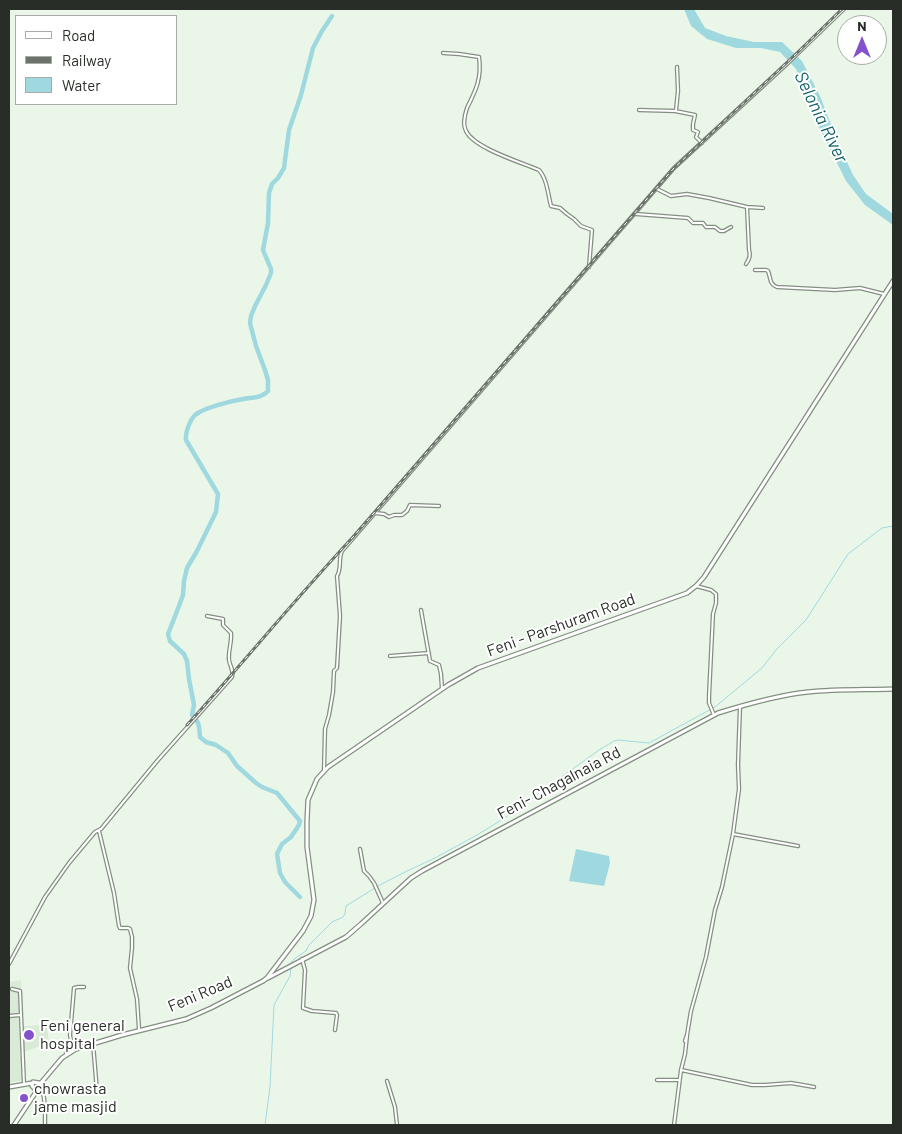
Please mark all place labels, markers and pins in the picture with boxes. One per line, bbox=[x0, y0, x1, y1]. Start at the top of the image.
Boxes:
place label: Feni general hospital bbox=[40, 1016, 125, 1054]
marker: Feni general hospital bbox=[22, 1028, 36, 1042]
place label: chowrasta jame masjid bbox=[34, 1079, 117, 1117]
marker: chowrasta jame masjid bbox=[18, 1092, 30, 1104]

